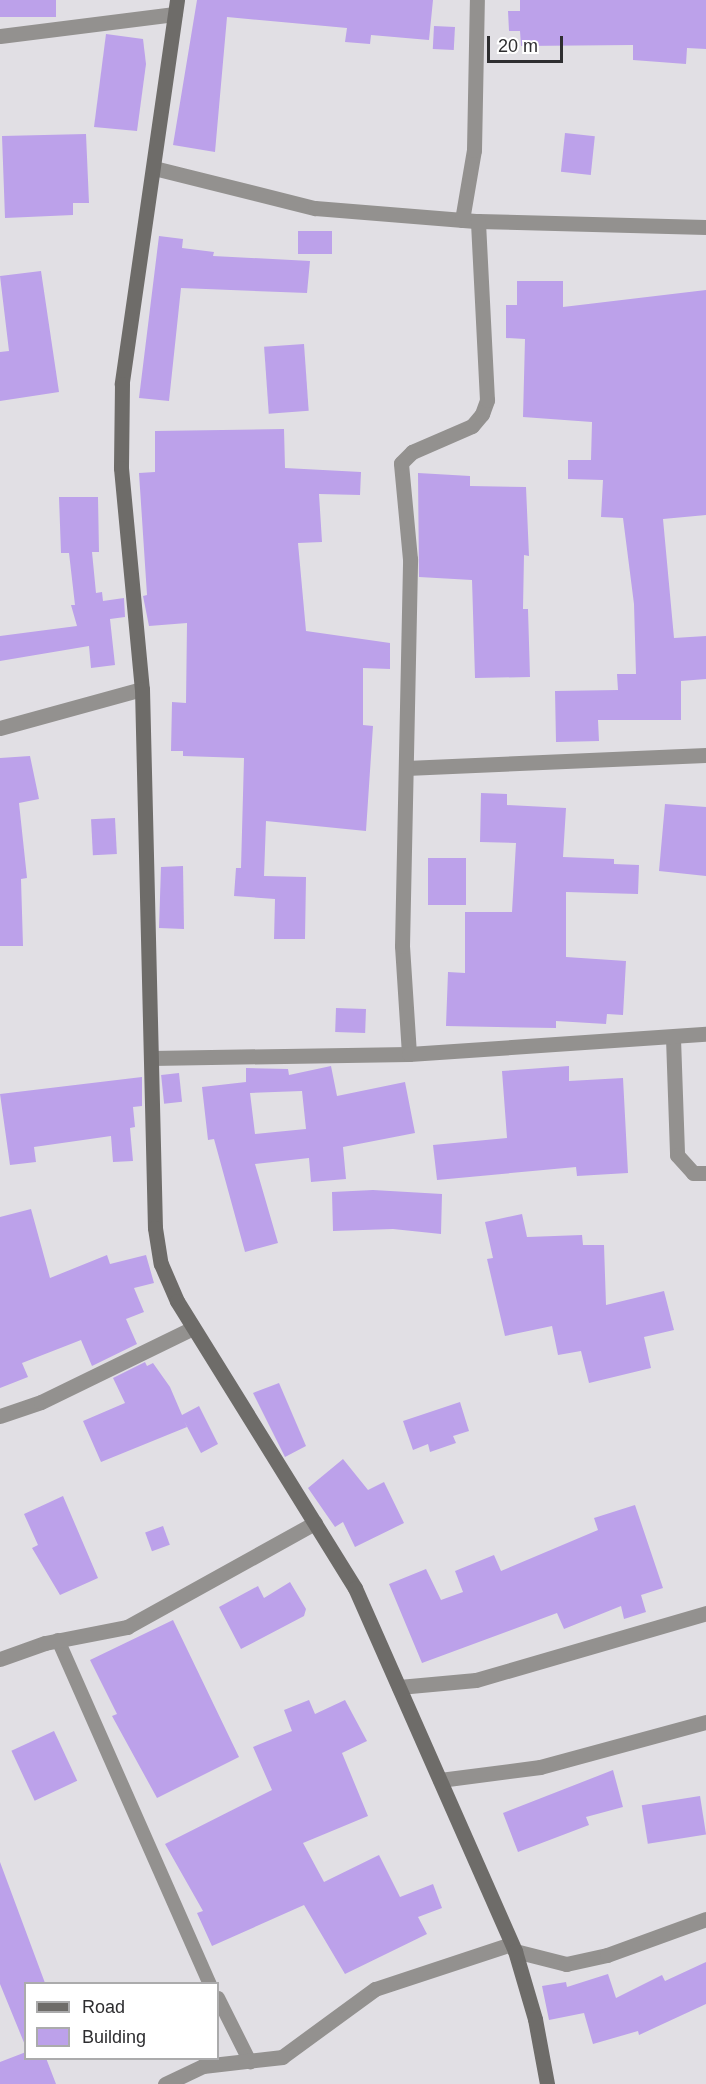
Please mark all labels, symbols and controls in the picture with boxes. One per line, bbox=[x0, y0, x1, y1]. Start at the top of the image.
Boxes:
scale bar bbox=[490, 24, 566, 62]
text: 20 m bbox=[498, 36, 538, 56]
legend bbox=[24, 1982, 219, 2060]
text: Road bbox=[82, 1997, 125, 2017]
text: Building bbox=[82, 2027, 146, 2047]

